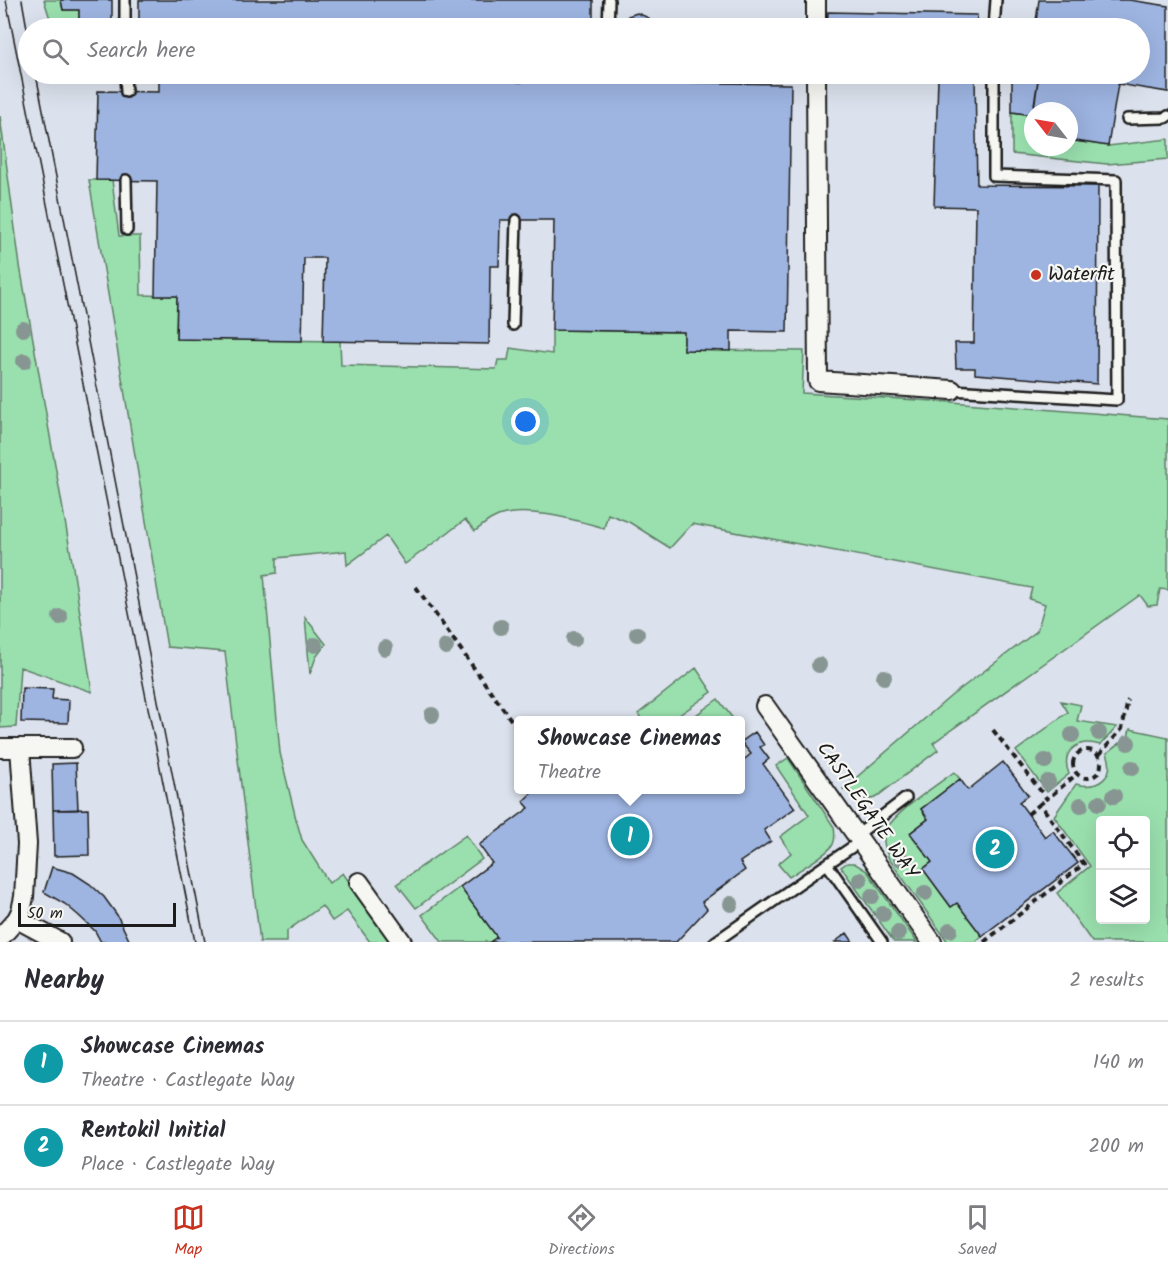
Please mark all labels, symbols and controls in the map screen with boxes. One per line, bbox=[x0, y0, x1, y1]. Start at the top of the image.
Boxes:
search box bbox=[18, 18, 1150, 84]
text: Search here bbox=[87, 34, 195, 69]
icon: search bbox=[39, 35, 72, 68]
north arrow bbox=[1024, 102, 1078, 156]
place label: Waterfit bbox=[1048, 259, 1115, 291]
marker: Waterfit bbox=[1029, 268, 1043, 282]
your location bbox=[511, 407, 540, 436]
popup bbox=[514, 716, 745, 794]
text: Showcase Cinemas bbox=[538, 722, 721, 757]
street label: CASTLEGATE WAY bbox=[807, 735, 927, 888]
text: Theatre bbox=[538, 757, 601, 789]
pin: 1 bbox=[610, 814, 650, 858]
map controls bbox=[1096, 816, 1150, 924]
button: locate bbox=[1096, 816, 1150, 870]
pin: 2 bbox=[976, 826, 1014, 872]
button: layers bbox=[1096, 870, 1150, 924]
scale bar bbox=[18, 900, 176, 928]
text: 50 m bbox=[27, 901, 63, 926]
text: Nearby bbox=[24, 960, 104, 1002]
text: 2 results bbox=[1069, 965, 1144, 997]
text: Showcase Cinemas bbox=[81, 1030, 264, 1065]
text: 1 bbox=[40, 1047, 47, 1079]
text: 140 m bbox=[1093, 1047, 1144, 1079]
text: Theatre · Castlegate Way bbox=[81, 1065, 295, 1097]
text: Rentokil Initial bbox=[81, 1114, 225, 1149]
text: 2 bbox=[38, 1131, 49, 1163]
text: 200 m bbox=[1088, 1131, 1144, 1163]
text: Place · Castlegate Way bbox=[81, 1149, 274, 1181]
tab: Map bbox=[172, 1201, 205, 1262]
tab: Directions bbox=[548, 1201, 615, 1262]
tab: Saved bbox=[958, 1201, 996, 1262]

